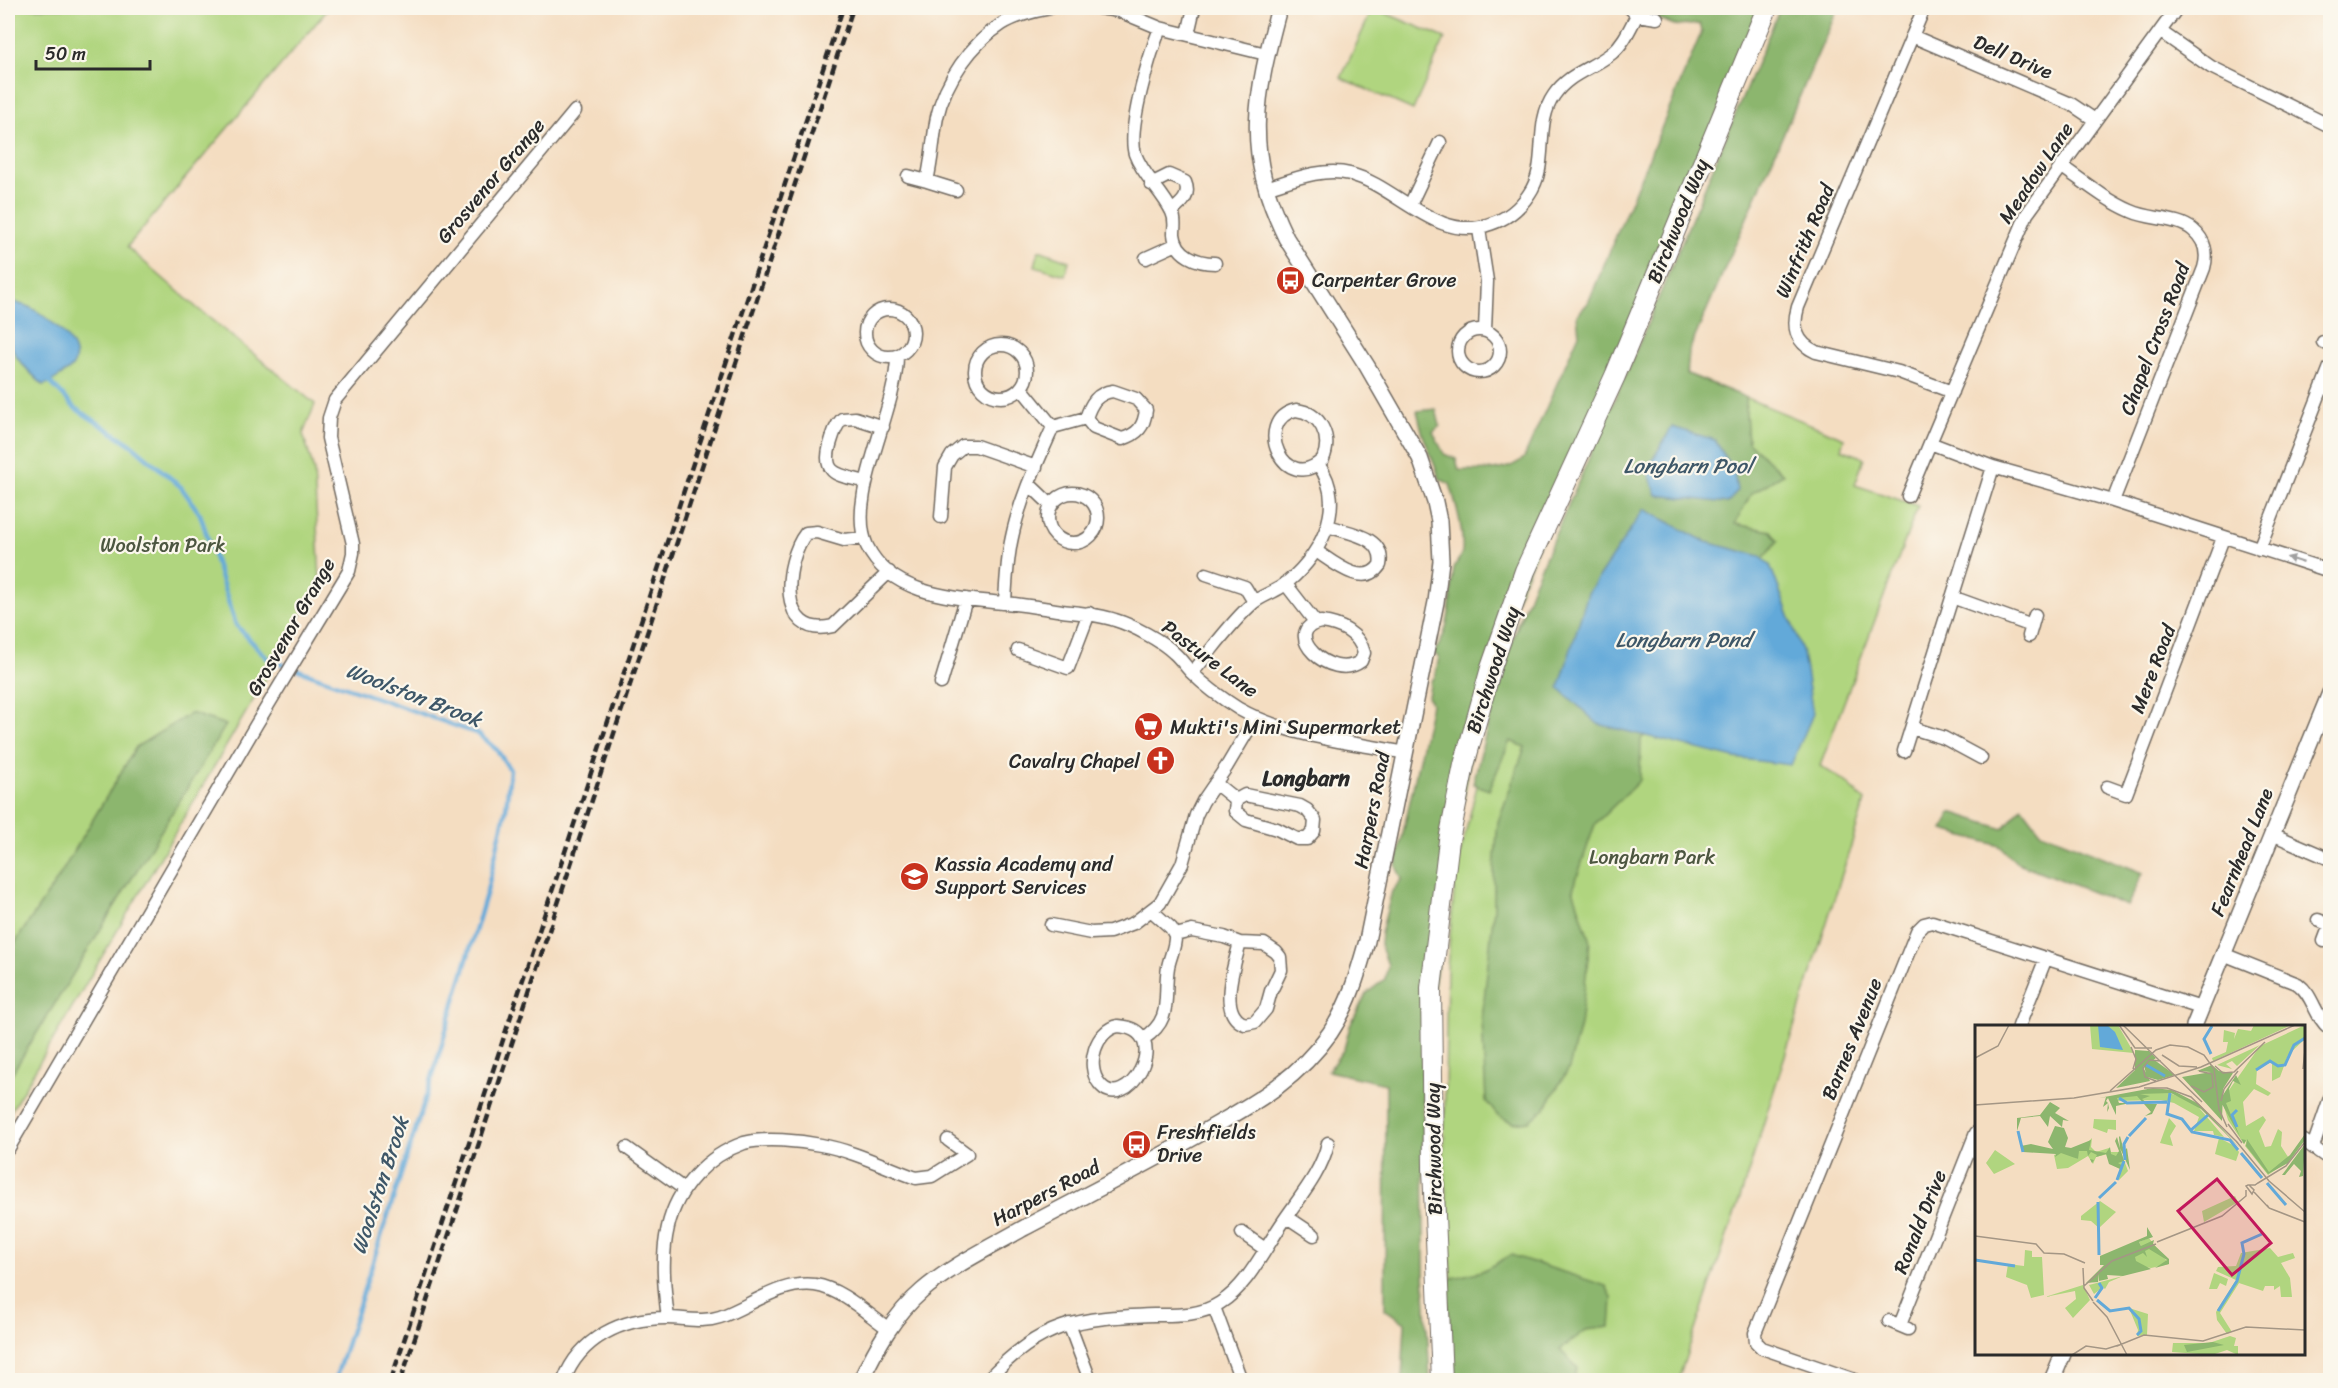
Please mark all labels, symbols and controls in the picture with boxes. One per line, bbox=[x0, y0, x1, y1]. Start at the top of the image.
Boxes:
street label: Dell Drive bbox=[1968, 25, 2059, 90]
scale bar bbox=[36, 33, 150, 71]
text: 50 m bbox=[45, 38, 86, 70]
street label: Grosvenor Grange bbox=[428, 110, 554, 252]
street label: Meadow Lane bbox=[1989, 115, 2083, 231]
street label: Birchwood Way bbox=[1637, 152, 1719, 289]
street label: Winfrith Road bbox=[1765, 177, 1845, 304]
street label: Chapel Cross Road bbox=[2110, 256, 2201, 420]
place label: Carpenter Grove bbox=[1312, 263, 1457, 298]
bus stop icon: Carpenter Grove bbox=[1275, 264, 1307, 296]
water label: Longbarn Pool bbox=[1623, 447, 1758, 485]
park label: Woolston Park bbox=[100, 528, 226, 563]
street label: Grosvenor Grange bbox=[237, 551, 345, 703]
one-way arrow bbox=[2286, 555, 2304, 564]
street label: Birchwood Way bbox=[1456, 601, 1530, 738]
street label: Pasture Lane bbox=[1154, 611, 1266, 707]
street label: Mere Road bbox=[2120, 618, 2187, 719]
water label: Longbarn Pond bbox=[1615, 621, 1756, 659]
water label: Woolston Brook bbox=[340, 652, 489, 739]
place label: Mukti's Mini Supermarket bbox=[1170, 710, 1401, 745]
supermarket icon: Mukti's Mini Supermarket bbox=[1133, 711, 1165, 743]
place label: Cavalry Chapel bbox=[1009, 744, 1141, 779]
church icon: Cavalry Chapel bbox=[1145, 745, 1177, 777]
street label: Harpers Road bbox=[1344, 747, 1401, 871]
district label: Longbarn bbox=[1262, 759, 1350, 798]
street label: Fearnhead Lane bbox=[2200, 782, 2284, 922]
park label: Longbarn Park bbox=[1589, 840, 1715, 875]
place label: Kassia Academy and Support Services bbox=[935, 847, 1114, 905]
school or university icon: Kassia Academy and Support Services bbox=[898, 860, 930, 892]
street label: Barnes Avenue bbox=[1812, 973, 1892, 1105]
inset map bbox=[1975, 1025, 2305, 1355]
street label: Birchwood Way bbox=[1415, 1082, 1453, 1215]
water label: Woolston Brook bbox=[340, 1109, 421, 1259]
place label: Freshfields Drive bbox=[1157, 1115, 1256, 1173]
bus stop icon: Freshfields Drive bbox=[1120, 1128, 1152, 1160]
street label: Harpers Road bbox=[985, 1149, 1108, 1236]
street label: Ronald Drive bbox=[1883, 1165, 1957, 1279]

